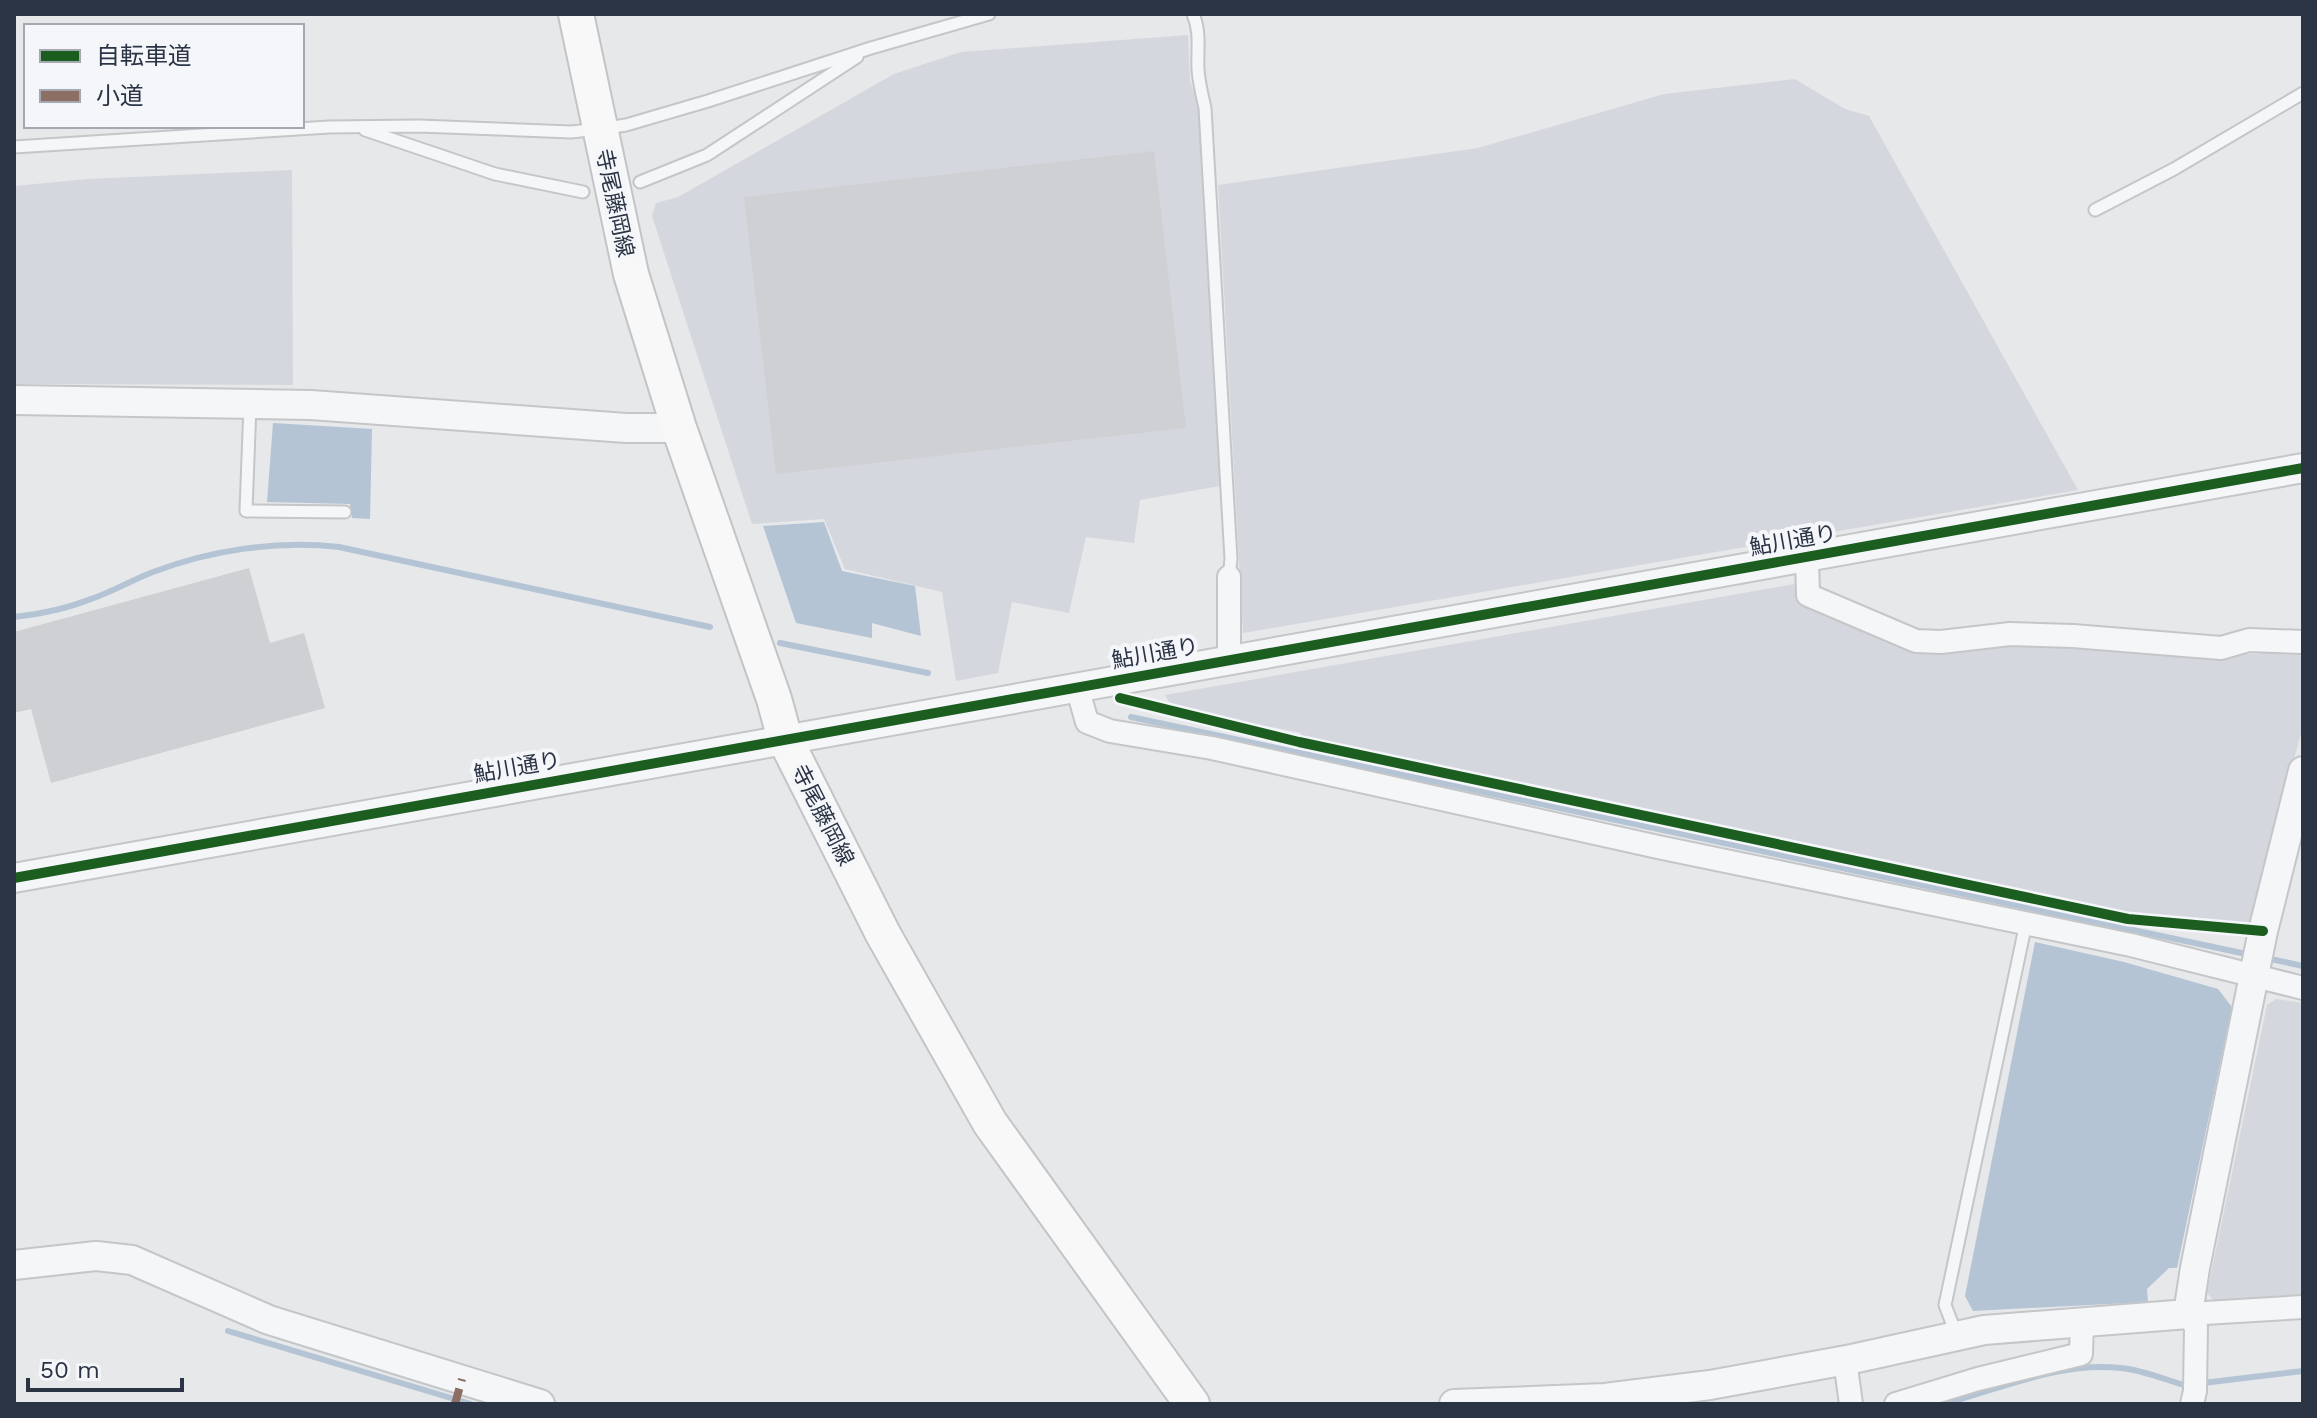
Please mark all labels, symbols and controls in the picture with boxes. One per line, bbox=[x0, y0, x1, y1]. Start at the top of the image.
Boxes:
legend bbox=[24, 24, 304, 128]
text: 自転車道 bbox=[96, 42, 192, 70]
text: 小道 bbox=[96, 82, 144, 110]
street label: 寺尾藤岡線 bbox=[591, 147, 639, 259]
street label: 鮎川通り bbox=[1747, 520, 1839, 560]
street label: 鮎川通り bbox=[1109, 633, 1201, 673]
street label: 鮎川通り bbox=[471, 747, 563, 787]
street label: 寺尾藤岡線 bbox=[787, 760, 859, 870]
scale bar bbox=[28, 1342, 182, 1392]
text: 50 m bbox=[40, 1356, 100, 1384]

